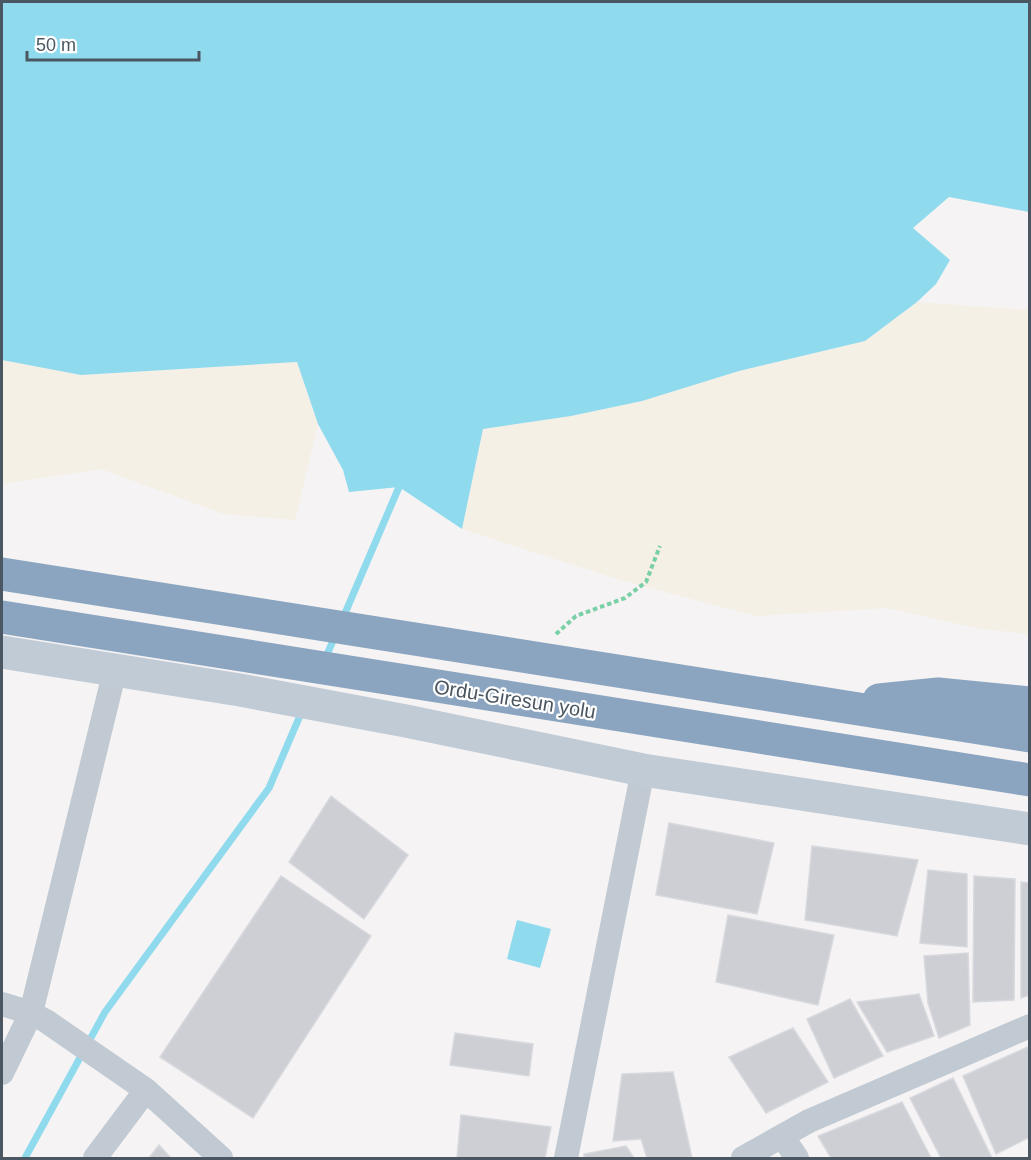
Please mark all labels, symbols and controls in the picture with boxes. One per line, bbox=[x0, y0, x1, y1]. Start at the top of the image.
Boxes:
scale bar bbox=[27, 24, 200, 62]
text: 50 m bbox=[36, 35, 76, 55]
street label: Ordu-Giresun yolu bbox=[433, 675, 597, 723]

